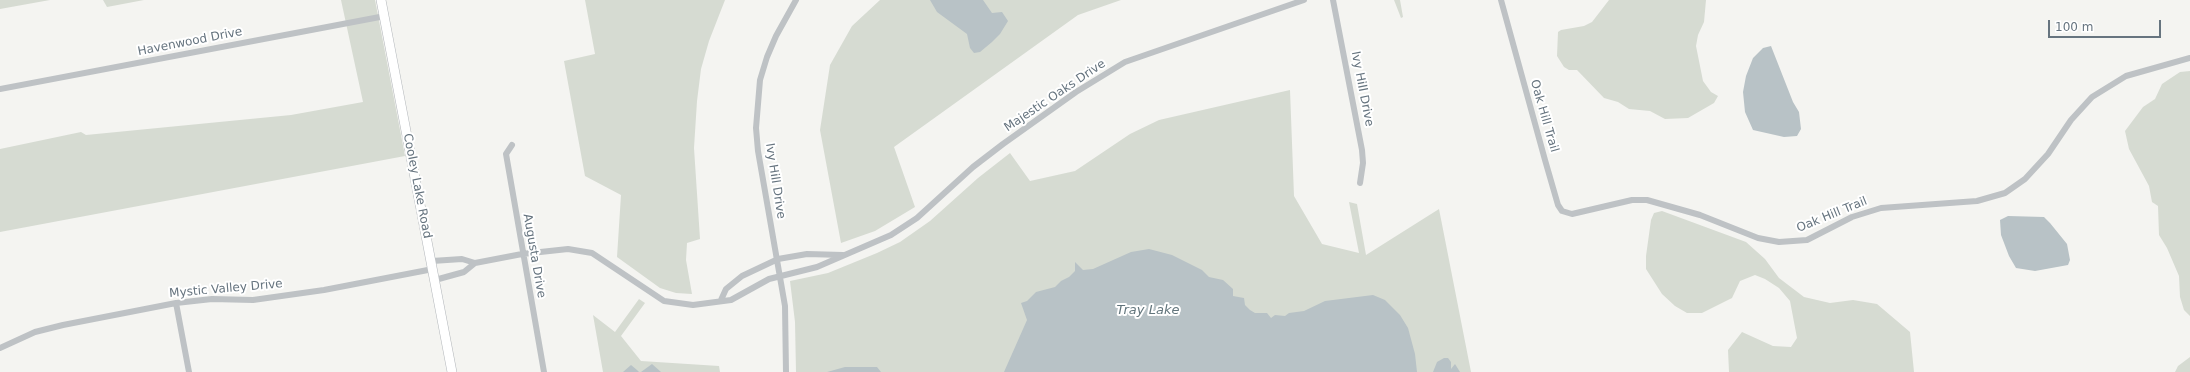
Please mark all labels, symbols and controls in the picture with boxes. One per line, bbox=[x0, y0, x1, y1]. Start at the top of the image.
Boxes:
scale bar bbox=[2050, 12, 2163, 38]
text: 100 m bbox=[2055, 20, 2093, 34]
street label: Havenwood Drive bbox=[136, 25, 244, 59]
street label: Ivy Hill Drive bbox=[1348, 50, 1376, 128]
street label: Majestic Oaks Drive bbox=[1002, 57, 1108, 135]
street label: Oak Hill Trail bbox=[1527, 78, 1561, 154]
street label: Cooley Lake Road bbox=[400, 132, 434, 240]
street label: Ivy Hill Drive bbox=[762, 142, 788, 220]
street label: Oak Hill Trail bbox=[1795, 194, 1869, 236]
street label: Augusta Drive bbox=[520, 213, 548, 299]
street label: Mystic Valley Drive bbox=[169, 277, 283, 301]
water label: Tray Lake bbox=[1117, 303, 1179, 319]

